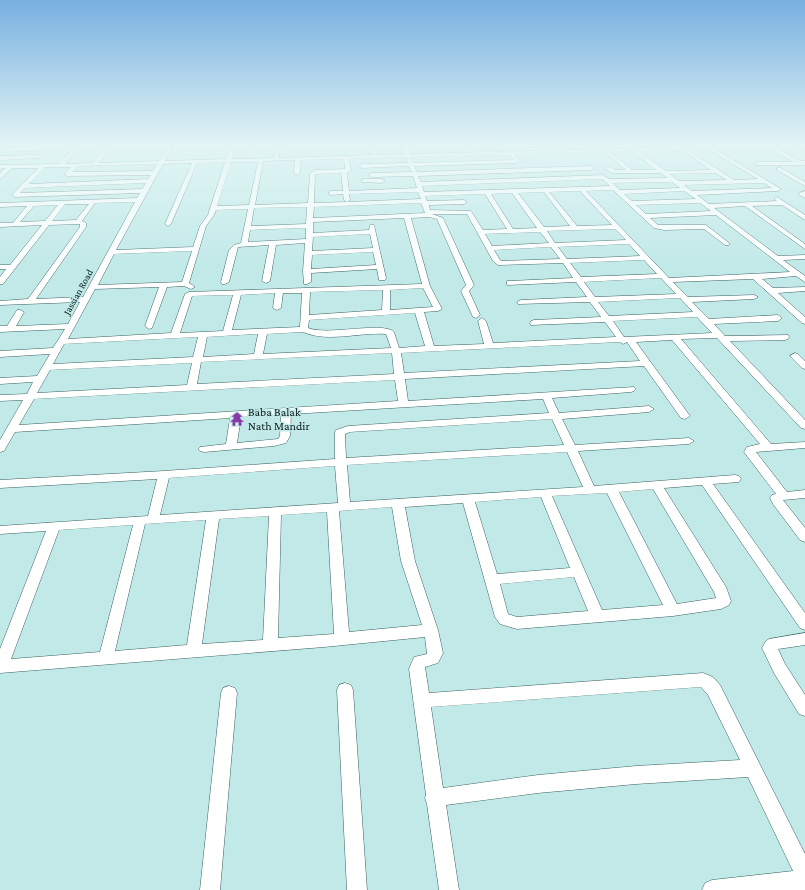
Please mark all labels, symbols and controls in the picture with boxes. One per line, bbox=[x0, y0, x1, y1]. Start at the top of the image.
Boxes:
street label: Jassian Road bbox=[61, 267, 95, 318]
place label: Baba Balak Nath Mandir bbox=[248, 405, 310, 433]
temple icon: Baba Balak Nath Mandir bbox=[229, 411, 245, 427]

